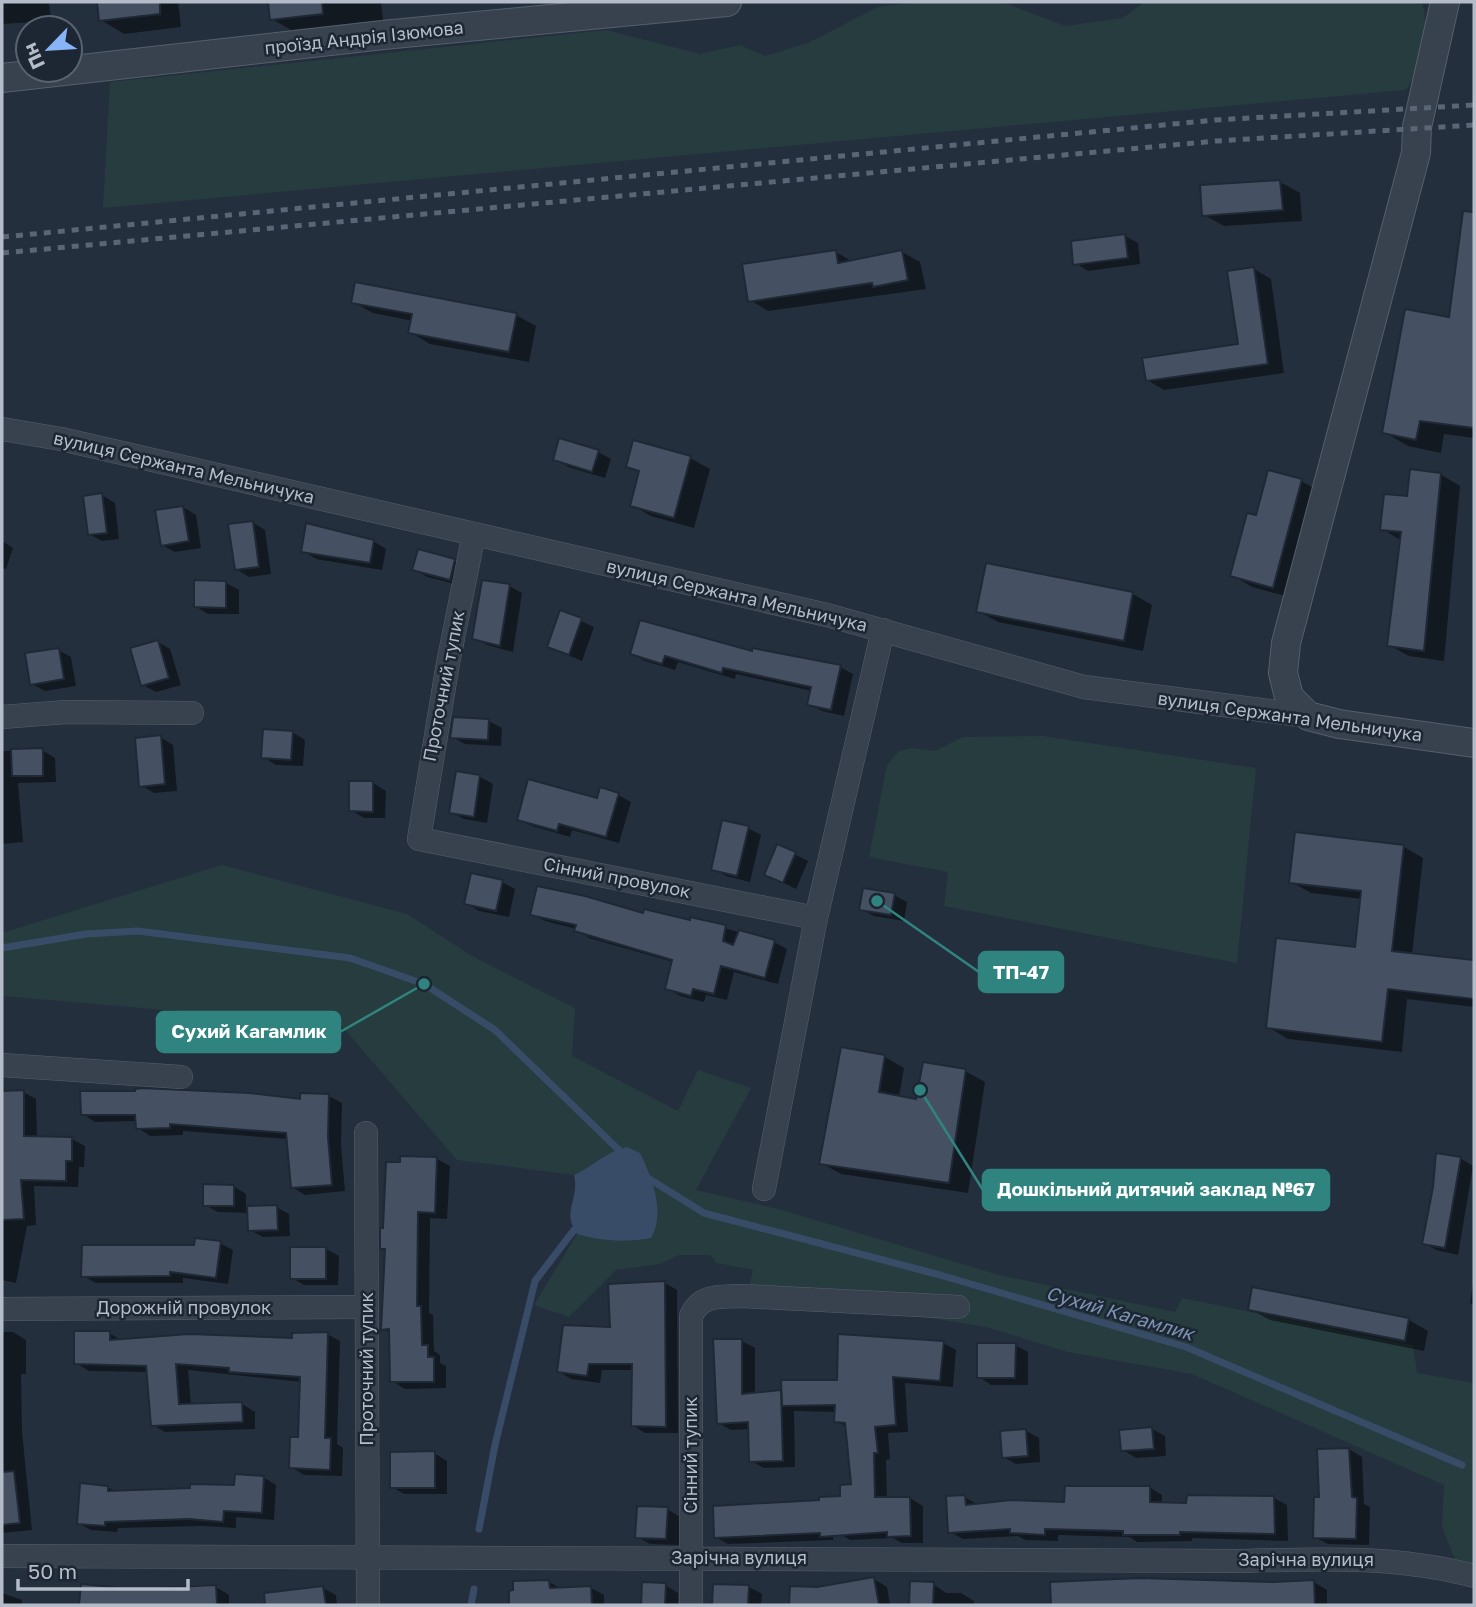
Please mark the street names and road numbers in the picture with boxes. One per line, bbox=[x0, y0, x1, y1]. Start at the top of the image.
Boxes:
street label: проїзд Андрія Ізюмова bbox=[263, 16, 465, 58]
street label: вулиця Сержанта Мельничука bbox=[52, 426, 317, 508]
street label: вулиця Сержанта Мельничука bbox=[605, 554, 870, 636]
street label: Проточний тупик bbox=[418, 608, 468, 763]
street label: вулиця Сержанта Мельничука bbox=[1156, 687, 1424, 745]
street label: Сінний провулок bbox=[542, 852, 693, 902]
street label: Проточний тупик bbox=[355, 1292, 377, 1446]
street label: Дорожній провулок bbox=[97, 1296, 271, 1318]
street label: Сінний тупик bbox=[679, 1397, 701, 1513]
street label: Зарічна вулиця bbox=[671, 1546, 807, 1568]
street label: Зарічна вулиця bbox=[1238, 1548, 1374, 1570]

